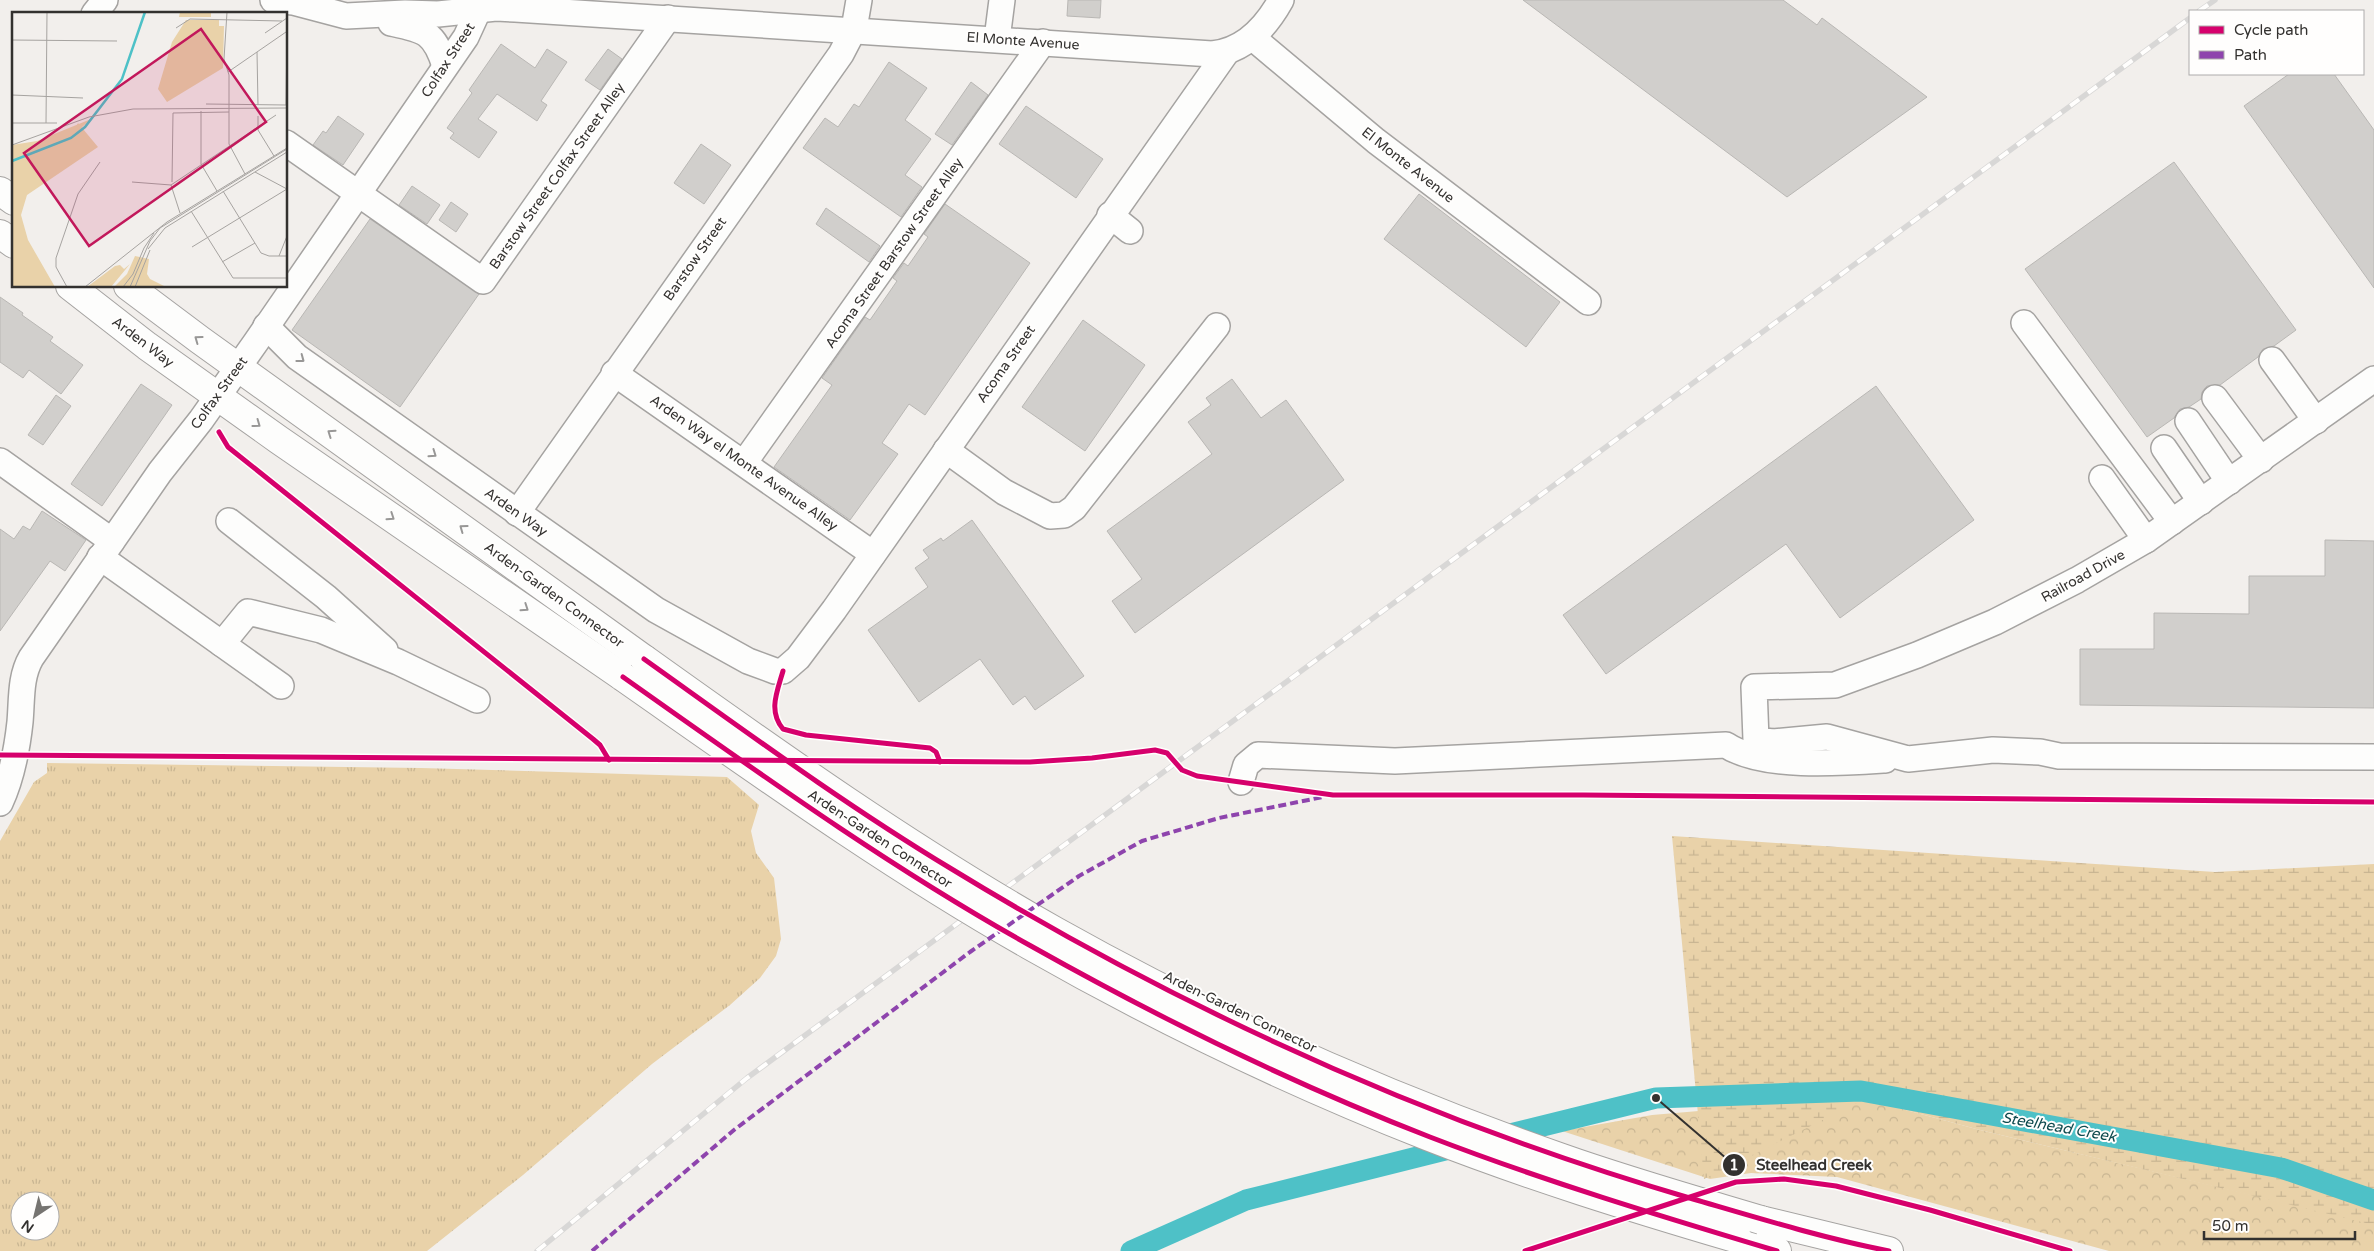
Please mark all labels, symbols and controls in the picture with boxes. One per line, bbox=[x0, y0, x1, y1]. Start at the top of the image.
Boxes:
legend bbox=[2189, 10, 2364, 75]
inset map bbox=[12, 12, 288, 288]
street label: Colfax Street bbox=[418, 19, 479, 101]
text: Cycle path bbox=[2234, 21, 2308, 39]
street label: El Monte Avenue bbox=[966, 29, 1080, 53]
text: Path bbox=[2234, 46, 2267, 64]
street label: Barstow Street Colfax Street Alley bbox=[486, 79, 628, 273]
street label: El Monte Avenue bbox=[1358, 123, 1458, 207]
street label: Acoma Street Barstow Street Alley bbox=[821, 154, 967, 351]
street label: Barstow Street bbox=[660, 213, 730, 304]
street label: Arden Way bbox=[109, 313, 178, 371]
street label: Acoma Street bbox=[973, 322, 1039, 406]
one-way arrow bbox=[194, 336, 204, 345]
street label: Colfax Street bbox=[187, 353, 251, 433]
one-way arrow bbox=[295, 354, 304, 362]
street label: Arden Way el Monte Avenue Alley bbox=[647, 391, 842, 535]
one-way arrow bbox=[251, 419, 260, 427]
one-way arrow bbox=[327, 430, 337, 439]
one-way arrow bbox=[428, 448, 437, 457]
street label: Arden Way bbox=[481, 484, 551, 540]
one-way arrow bbox=[385, 511, 395, 520]
one-way arrow bbox=[460, 526, 469, 534]
street label: Arden-Garden Connector bbox=[481, 539, 628, 652]
street label: Railroad Drive bbox=[2038, 546, 2128, 606]
one-way arrow bbox=[520, 602, 529, 611]
street label: Arden-Garden Connector bbox=[805, 786, 956, 892]
street label: Arden-Garden Connector bbox=[1160, 967, 1320, 1057]
water label: Steelhead Creek bbox=[2000, 1108, 2119, 1146]
callout: Steelhead Creek bbox=[1721, 1150, 1882, 1180]
text: 1 bbox=[1729, 1156, 1739, 1174]
text: Steelhead Creek bbox=[1756, 1156, 1872, 1174]
north arrow bbox=[10, 1191, 60, 1241]
scale bar bbox=[2204, 1208, 2355, 1240]
text: N bbox=[18, 1216, 37, 1236]
text: 50 m bbox=[2212, 1217, 2249, 1235]

